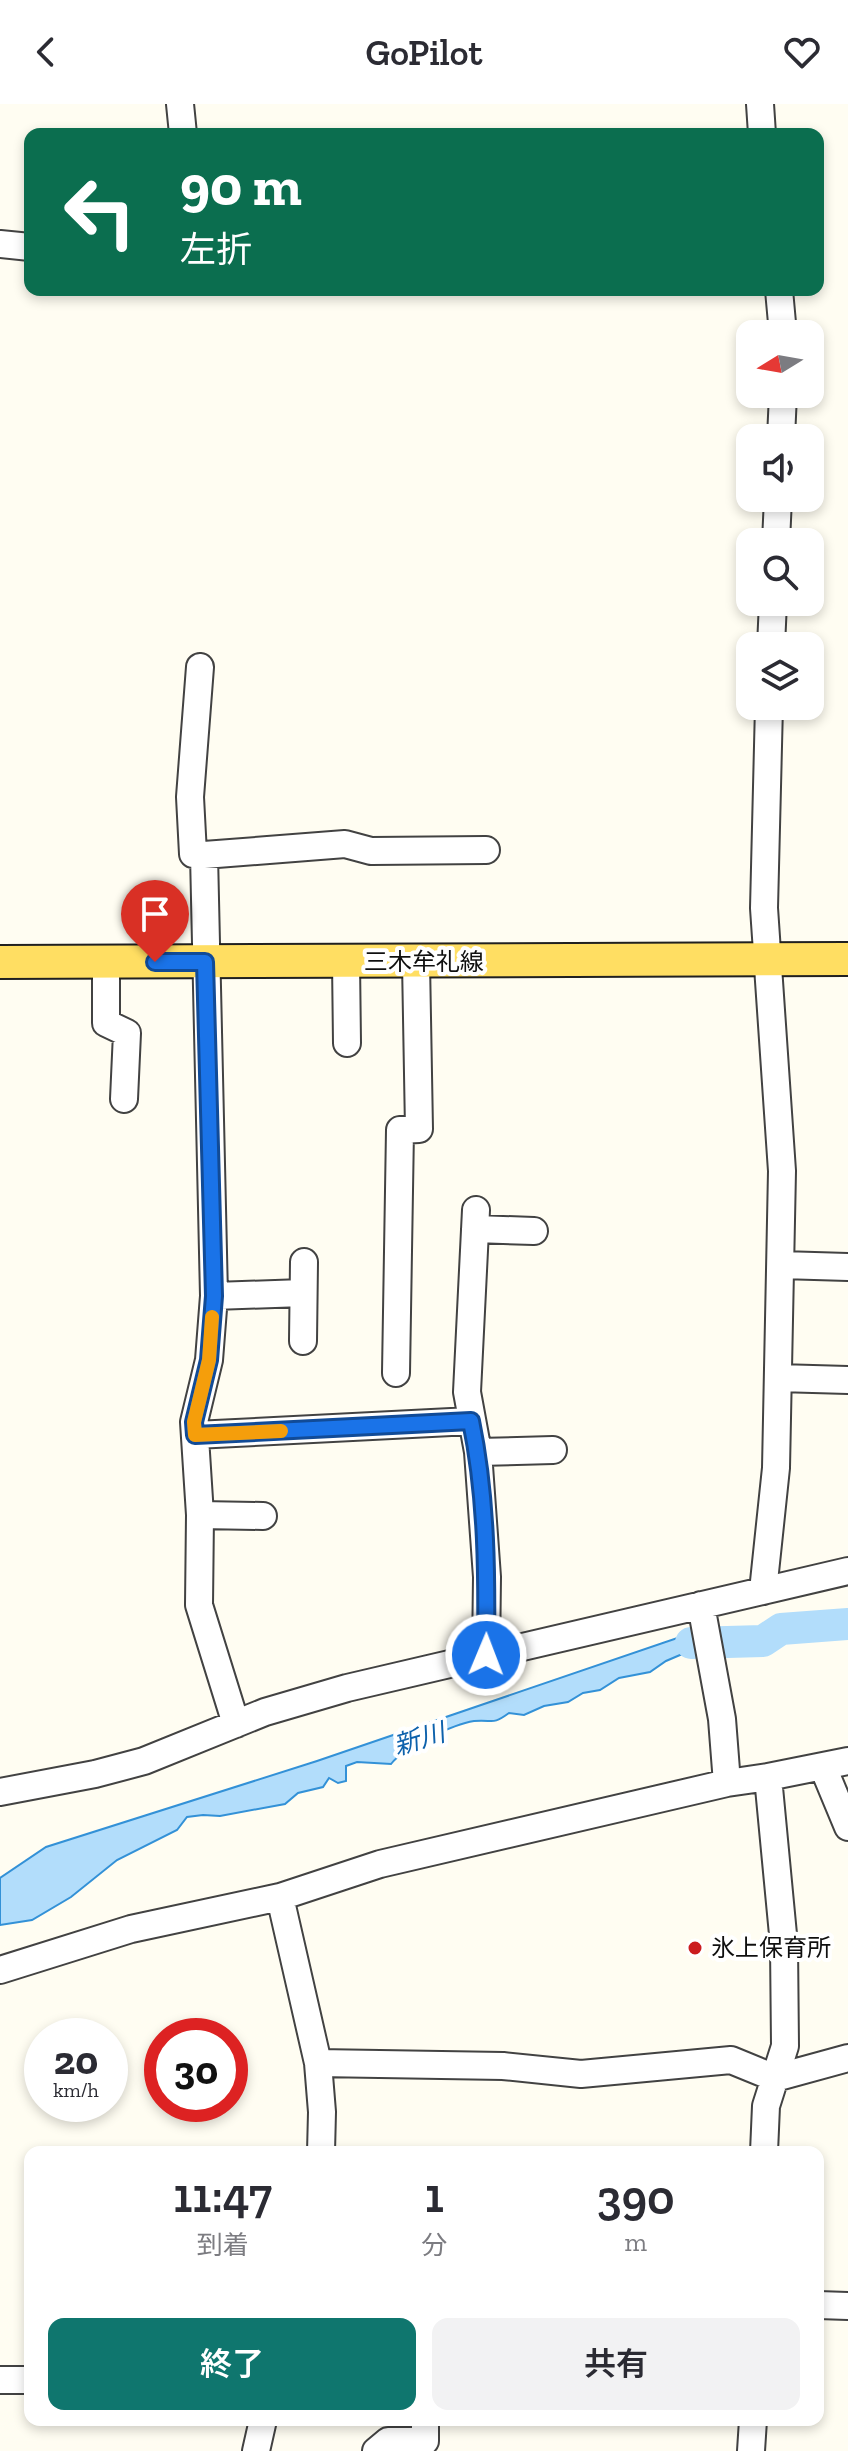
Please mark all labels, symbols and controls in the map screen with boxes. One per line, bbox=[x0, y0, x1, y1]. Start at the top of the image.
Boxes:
icon: back bbox=[24, 30, 68, 74]
icon: heart bbox=[780, 30, 824, 74]
text: GoPilot bbox=[366, 31, 482, 74]
text: 90 m bbox=[180, 152, 302, 219]
icon: left bbox=[48, 160, 152, 264]
text: 左折 bbox=[180, 228, 252, 271]
north arrow bbox=[736, 320, 824, 408]
map controls bbox=[736, 320, 824, 720]
button: sound bbox=[736, 424, 824, 512]
button: search bbox=[736, 528, 824, 616]
button: layers bbox=[736, 632, 824, 720]
pin bbox=[121, 880, 189, 962]
icon: arrive bbox=[133, 892, 177, 936]
street label: 三木牟礼線 bbox=[364, 947, 484, 976]
position arrow bbox=[444, 1613, 528, 1697]
water label: 新川 bbox=[389, 1715, 451, 1762]
place label: 氷上保育所 bbox=[711, 1933, 831, 1962]
marker: 氷上保育所 bbox=[686, 1939, 704, 1957]
speed limit sign: 30 bbox=[144, 2018, 248, 2122]
text: 20 bbox=[54, 2036, 98, 2084]
text: km/h bbox=[53, 2078, 99, 2102]
text: 11:47 bbox=[173, 2167, 272, 2224]
text: 1 bbox=[425, 2167, 444, 2224]
text: 390 bbox=[597, 2169, 675, 2226]
text: m bbox=[624, 2226, 647, 2258]
text: 到着 bbox=[197, 2229, 249, 2261]
text: 分 bbox=[421, 2229, 447, 2261]
button: 終了 bbox=[48, 2318, 416, 2410]
button: 共有 bbox=[432, 2318, 800, 2410]

